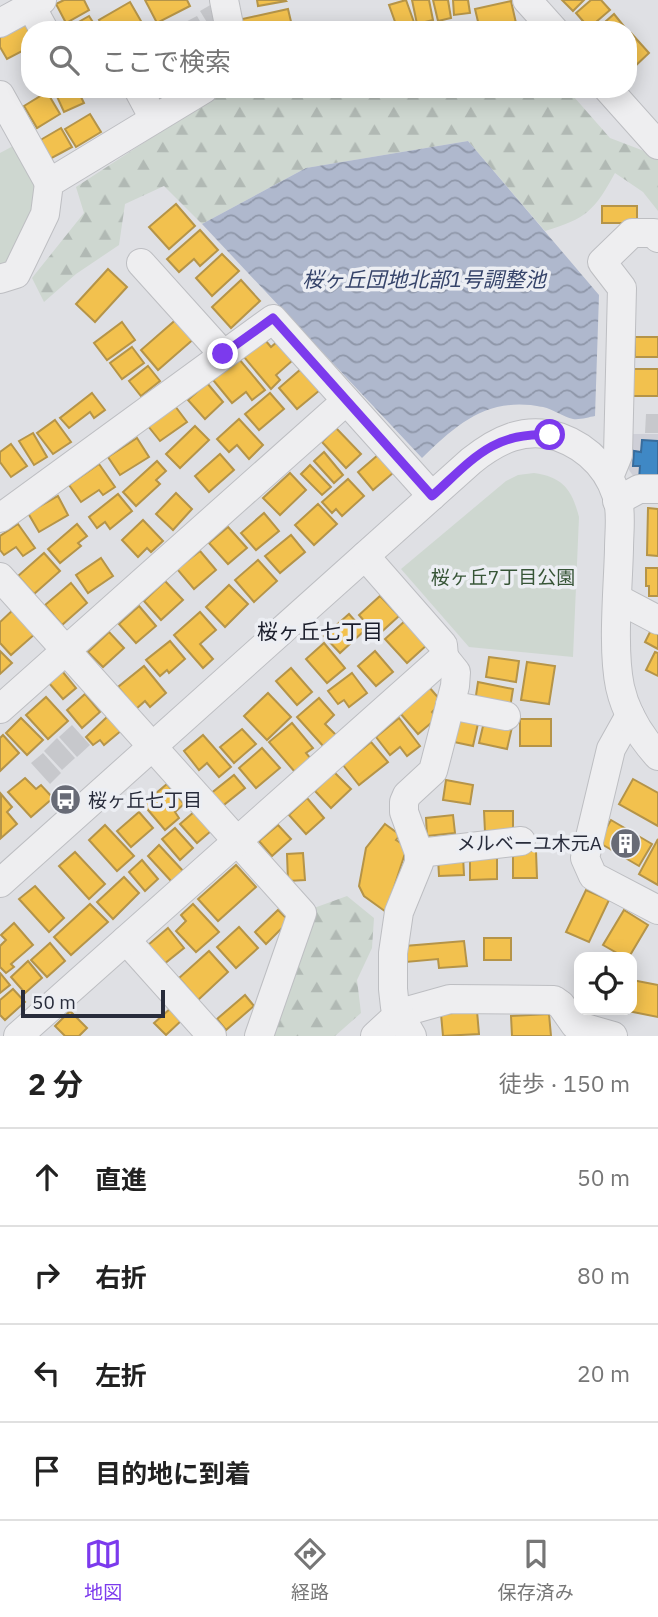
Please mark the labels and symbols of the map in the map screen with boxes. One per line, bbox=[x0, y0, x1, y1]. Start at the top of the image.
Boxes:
water label: 桜ヶ丘団地北部1号調整池 bbox=[302, 265, 548, 293]
route end bbox=[207, 338, 238, 369]
route start bbox=[534, 419, 565, 450]
park label: 桜ヶ丘7丁目公園 bbox=[431, 565, 575, 589]
district label: 桜ヶ丘七丁目 bbox=[257, 617, 383, 645]
bus stop icon: 桜ヶ丘七丁目 bbox=[48, 783, 82, 817]
place label: 桜ヶ丘七丁目 bbox=[88, 788, 202, 812]
building icon: メルベーユ木元A bbox=[608, 826, 642, 860]
place label: メルベーユ木元A bbox=[457, 831, 602, 855]
scale bar bbox=[21, 987, 164, 1019]

